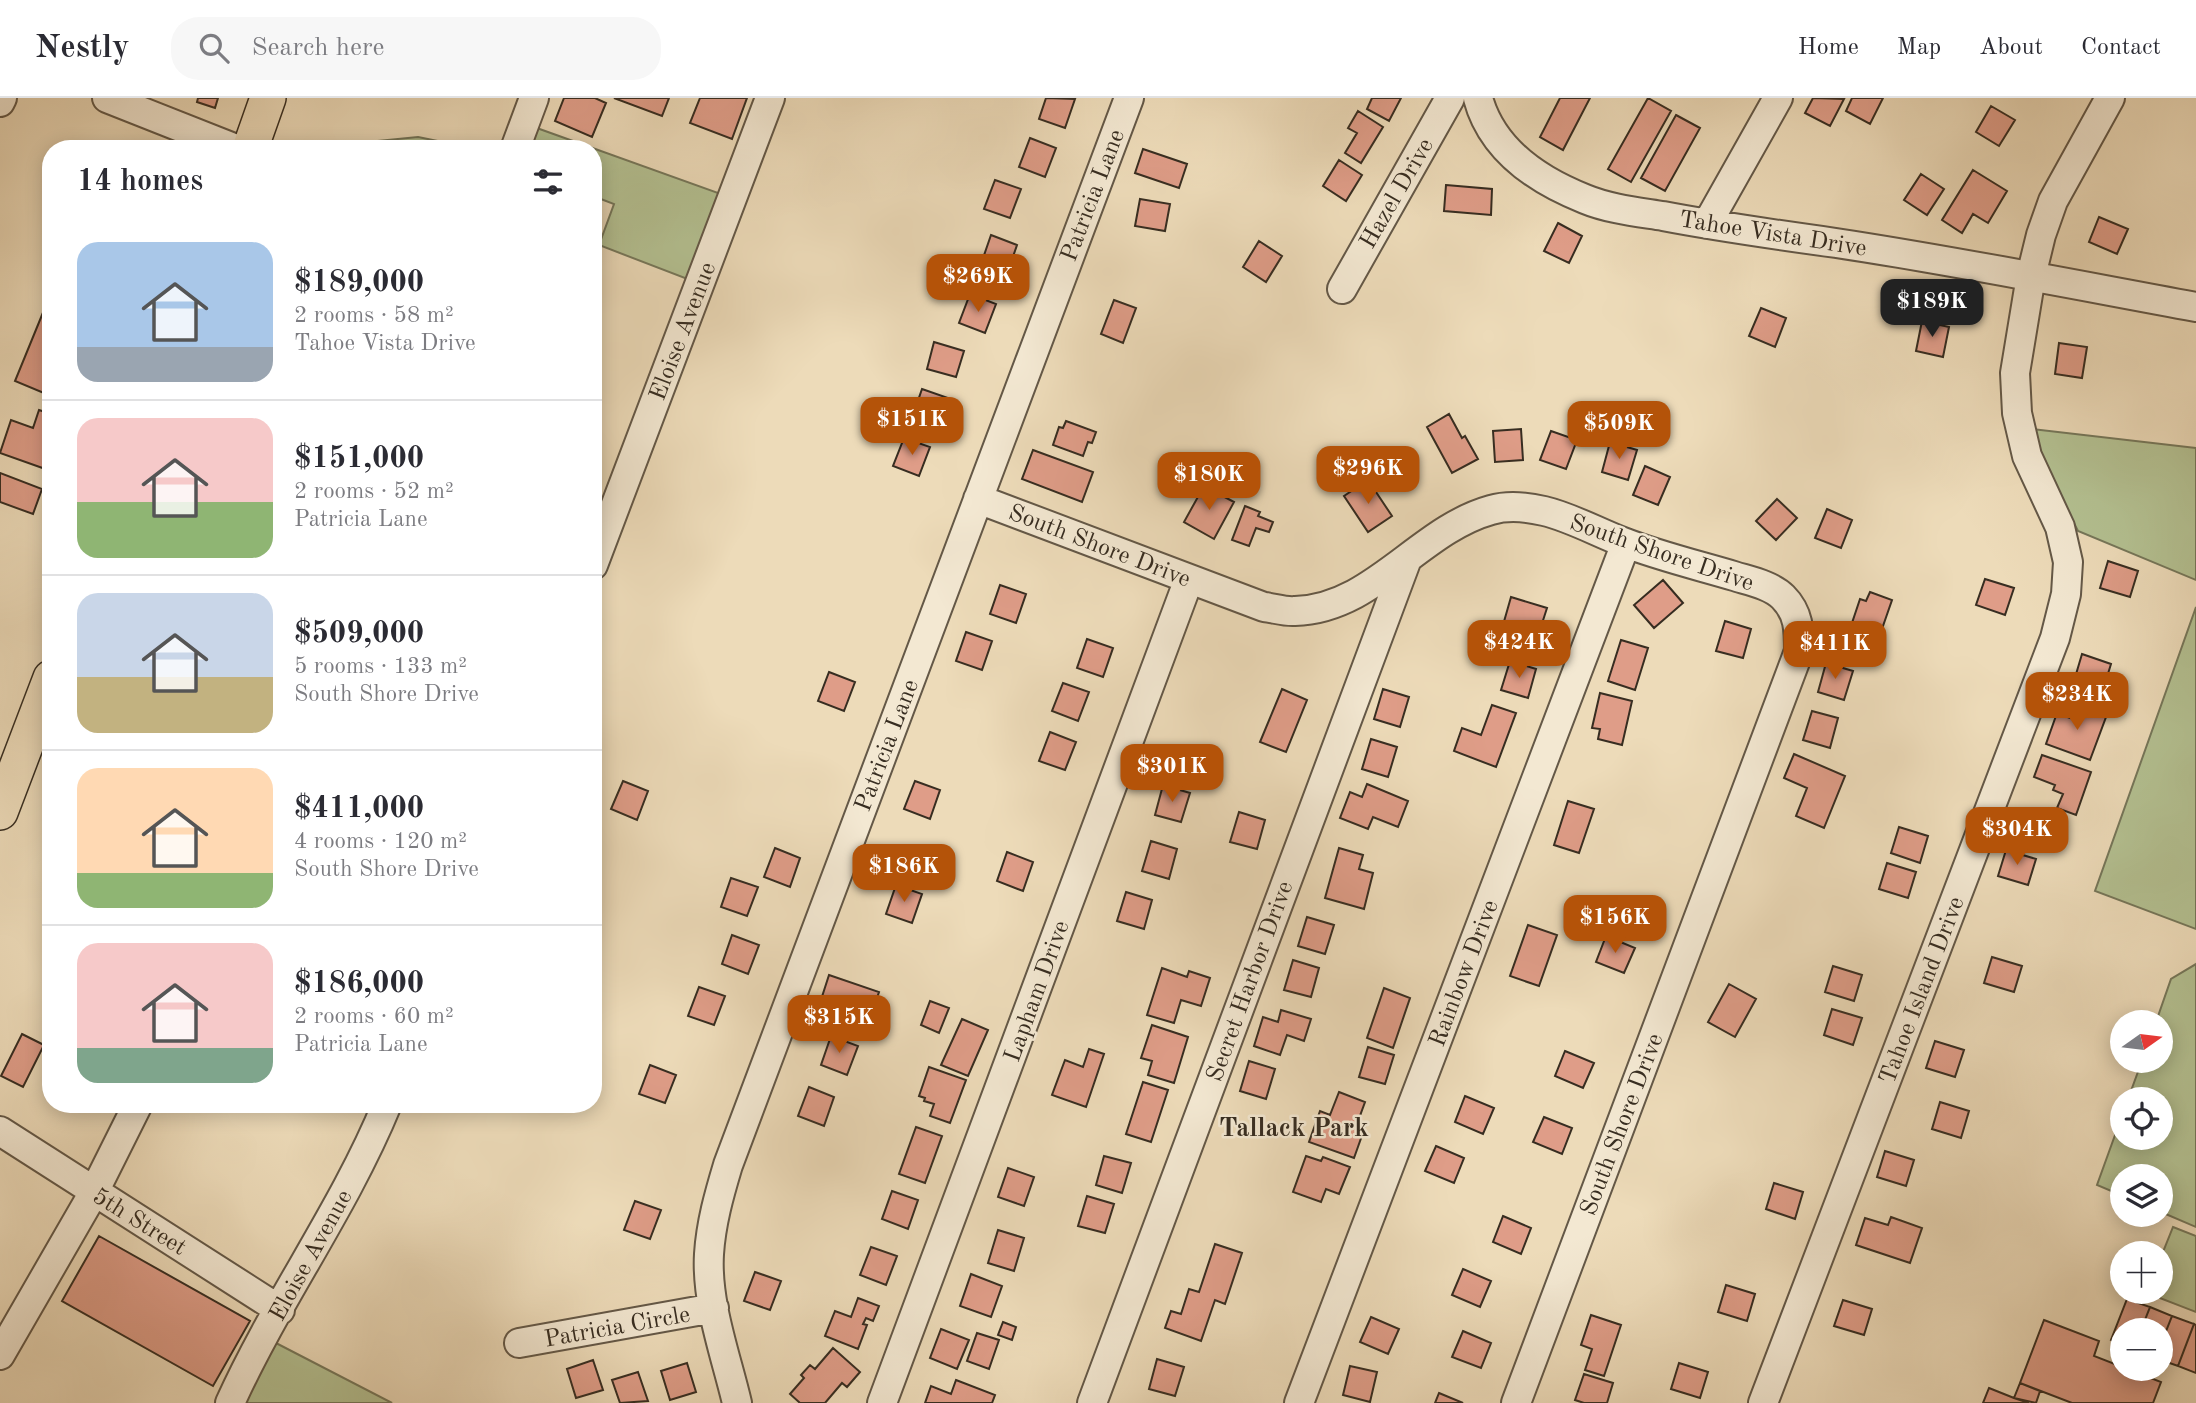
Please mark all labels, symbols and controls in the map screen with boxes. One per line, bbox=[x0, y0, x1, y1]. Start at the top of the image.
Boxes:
search box bbox=[171, 17, 661, 80]
icon: search bbox=[195, 29, 233, 67]
text: Nestly bbox=[35, 32, 129, 65]
text: Search here bbox=[251, 35, 385, 61]
text: Home bbox=[1798, 36, 1859, 60]
text: Map bbox=[1897, 36, 1941, 60]
text: About bbox=[1979, 36, 2043, 60]
text: Contact bbox=[2081, 36, 2161, 60]
street label: Patricia Lane bbox=[1058, 126, 1130, 265]
street label: Hazel Drive bbox=[1357, 135, 1439, 253]
icon: filters bbox=[529, 163, 567, 201]
text: 14 homes bbox=[77, 167, 203, 197]
street label: Tahoe Vista Drive bbox=[1677, 208, 1868, 262]
pin: $269K bbox=[929, 254, 1027, 314]
street label: Eloise Avenue bbox=[647, 259, 721, 404]
text: $269K bbox=[942, 265, 1014, 288]
text: $189,000 bbox=[294, 268, 424, 298]
icon: home bbox=[133, 270, 217, 354]
pin: $189K bbox=[1883, 280, 1981, 339]
text: $189K bbox=[1896, 290, 1968, 313]
text: 2 rooms · 58 m² bbox=[294, 304, 454, 327]
text: Tahoe Vista Drive bbox=[294, 332, 476, 355]
pin: $151K bbox=[863, 398, 961, 457]
pin: $509K bbox=[1570, 402, 1668, 461]
text: $151K bbox=[876, 408, 948, 431]
text: $509K bbox=[1583, 412, 1655, 435]
text: $151,000 bbox=[294, 444, 424, 474]
icon: home bbox=[133, 446, 217, 530]
pin: $296K bbox=[1319, 446, 1417, 506]
pin: $180K bbox=[1160, 452, 1258, 512]
text: $296K bbox=[1332, 457, 1404, 480]
text: $180K bbox=[1173, 463, 1245, 486]
text: 2 rooms · 52 m² bbox=[294, 480, 454, 503]
street label: South Shore Drive bbox=[1005, 501, 1194, 593]
text: Patricia Lane bbox=[294, 508, 428, 531]
street label: South Shore Drive bbox=[1566, 511, 1756, 597]
text: $509,000 bbox=[294, 619, 424, 649]
pin: $424K bbox=[1470, 620, 1568, 680]
icon: home bbox=[133, 621, 217, 705]
pin: $411K bbox=[1786, 622, 1884, 681]
text: $424K bbox=[1483, 631, 1555, 654]
text: $411K bbox=[1799, 632, 1871, 655]
text: 5 rooms · 133 m² bbox=[294, 655, 467, 678]
pin: $234K bbox=[2028, 672, 2126, 732]
street label: Patricia Lane bbox=[852, 676, 924, 815]
text: South Shore Drive bbox=[294, 683, 479, 706]
text: $234K bbox=[2041, 683, 2113, 706]
pin: $301K bbox=[1123, 744, 1221, 804]
text: $301K bbox=[1136, 755, 1208, 778]
text: $411,000 bbox=[294, 794, 424, 824]
icon: home bbox=[133, 796, 217, 880]
pin: $304K bbox=[1968, 808, 2066, 867]
text: $304K bbox=[1981, 818, 2053, 841]
text: 4 rooms · 120 m² bbox=[294, 830, 467, 853]
pin: $186K bbox=[855, 844, 953, 904]
text: $186K bbox=[868, 855, 940, 878]
text: South Shore Drive bbox=[294, 858, 479, 881]
street label: Secret Harbor Drive bbox=[1203, 878, 1298, 1085]
street label: Tahoe Island Drive bbox=[1876, 894, 1970, 1088]
pin: $156K bbox=[1566, 896, 1664, 955]
street label: Rainbow Drive bbox=[1426, 897, 1504, 1051]
text: $156K bbox=[1579, 906, 1651, 929]
street label: Lapham Drive bbox=[1001, 918, 1075, 1066]
text: $186,000 bbox=[294, 969, 424, 999]
icon: home bbox=[133, 971, 217, 1055]
pin: $315K bbox=[790, 996, 888, 1055]
text: 2 rooms · 60 m² bbox=[294, 1005, 454, 1028]
text: $315K bbox=[803, 1006, 875, 1029]
north arrow bbox=[2110, 1010, 2174, 1073]
map controls bbox=[2110, 1010, 2173, 1381]
street label: South Shore Drive bbox=[1577, 1030, 1669, 1219]
text: Patricia Lane bbox=[294, 1033, 428, 1056]
button: locate bbox=[2110, 1087, 2173, 1150]
district label: Tallack Park bbox=[1219, 1116, 1369, 1142]
button: layers bbox=[2110, 1164, 2173, 1227]
street label: 5th Street bbox=[88, 1185, 190, 1261]
street label: Eloise Avenue bbox=[266, 1186, 358, 1326]
button: + bbox=[2110, 1241, 2173, 1304]
street label: Patricia Circle bbox=[543, 1303, 692, 1353]
button: − bbox=[2110, 1318, 2173, 1381]

